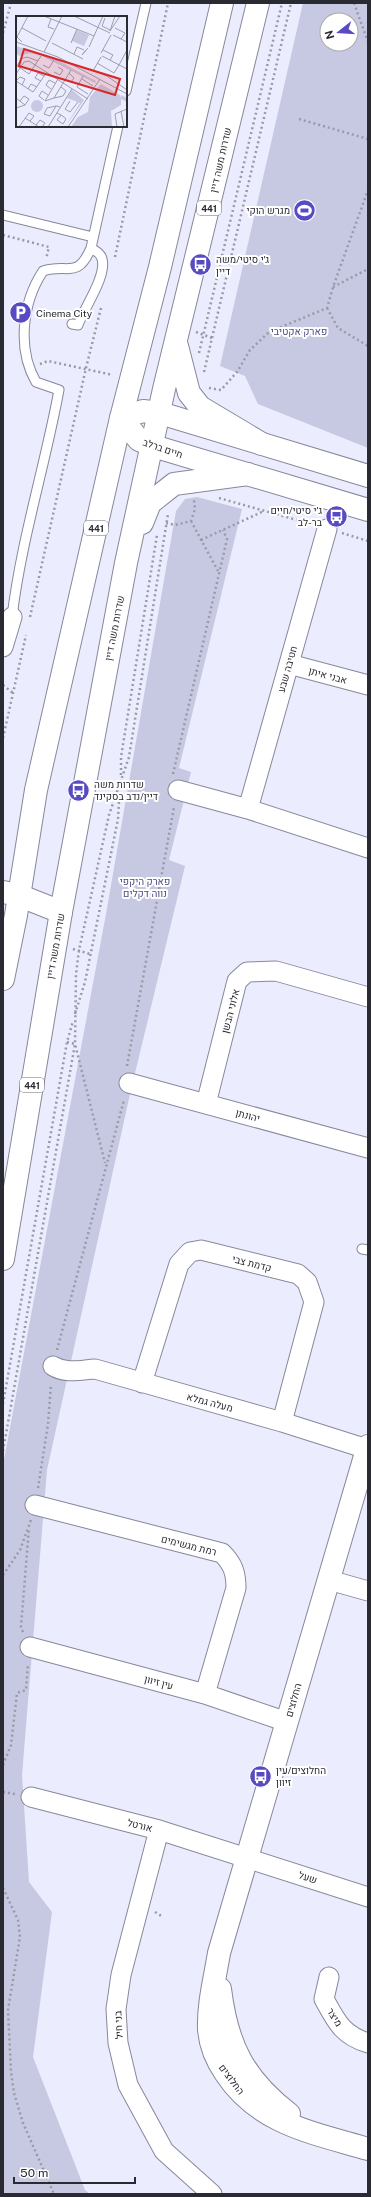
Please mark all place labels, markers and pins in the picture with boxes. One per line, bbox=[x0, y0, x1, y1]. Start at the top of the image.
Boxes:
sports icon: מגרש הוקי bbox=[292, 197, 318, 223]
place label: מגרש הוקי bbox=[246, 204, 290, 216]
bus stop icon: ג׳י סיטי/משה דיין bbox=[187, 252, 213, 278]
place label: ג׳י סיטי/משה דיין bbox=[216, 253, 269, 277]
parking icon: Cinema City bbox=[8, 300, 34, 326]
place label: Cinema City bbox=[36, 307, 93, 319]
bus stop icon: ג׳י סיטי/חיים בר-לב bbox=[324, 503, 350, 529]
place label: ג׳י סיטי/חיים בר-לב bbox=[270, 504, 323, 528]
bus stop icon: שדרות משה דיין/נדב בסקינד bbox=[66, 777, 92, 803]
place label: שדרות משה דיין/נדב בסקינד bbox=[94, 778, 158, 802]
bus stop icon: החלוצים/עין זיוון bbox=[247, 1763, 273, 1789]
place label: החלוצים/עין זיוון bbox=[276, 1764, 326, 1788]

